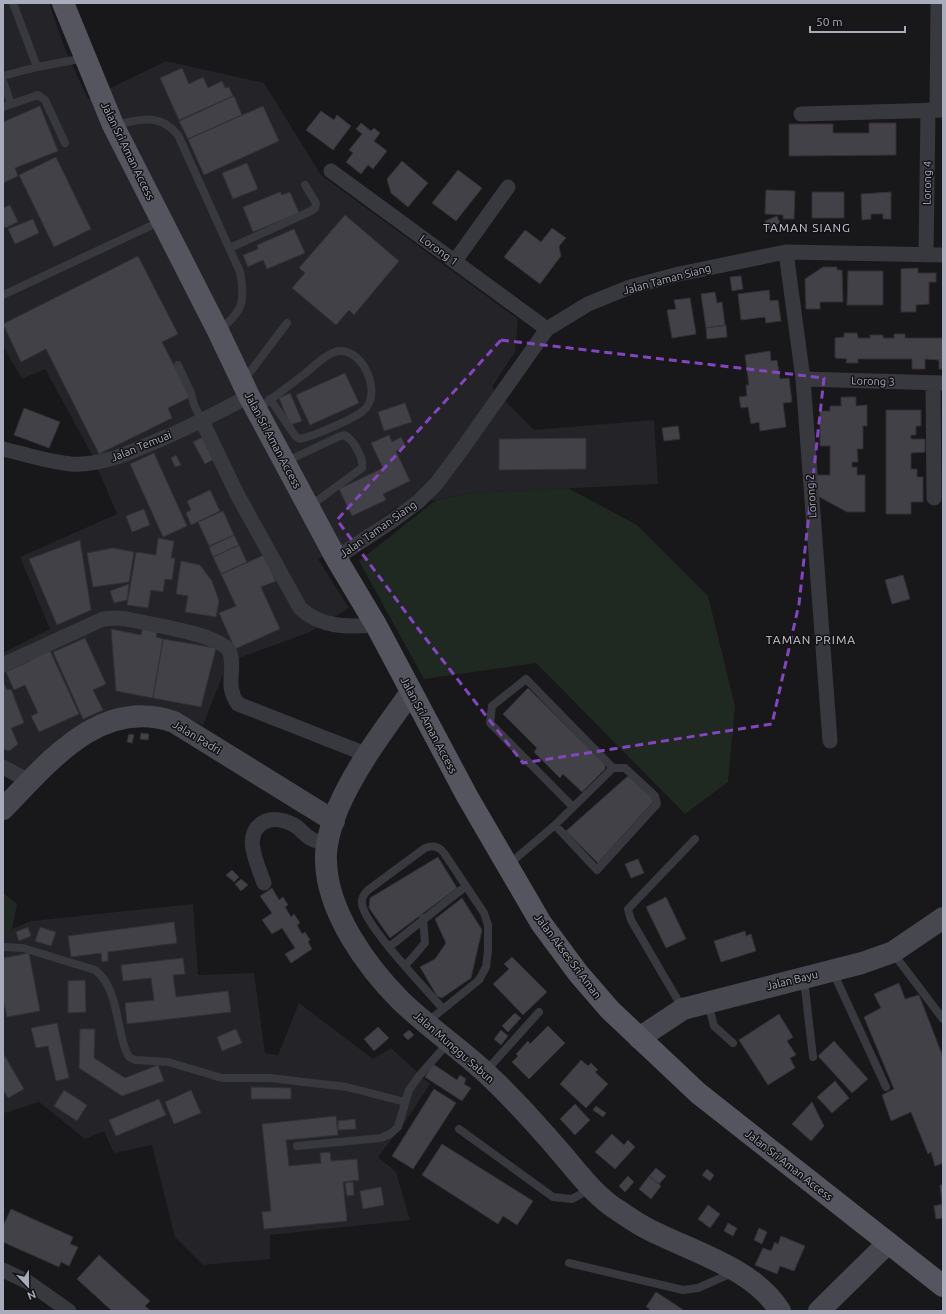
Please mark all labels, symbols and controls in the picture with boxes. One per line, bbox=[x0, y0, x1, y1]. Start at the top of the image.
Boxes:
scale bar bbox=[810, 8, 905, 34]
text: 50 m bbox=[816, 15, 843, 28]
street label: Jalan Sri Aman Access bbox=[99, 100, 157, 202]
street label: Lorong 4 bbox=[921, 161, 933, 205]
district label: TAMAN SIANG bbox=[763, 221, 851, 234]
street label: Lorong 1 bbox=[418, 232, 460, 268]
street label: Jalan Taman Siang bbox=[622, 262, 712, 296]
street label: Lorong 3 bbox=[851, 374, 895, 388]
street label: Jalan Sri Aman Access bbox=[242, 390, 304, 491]
street label: Jalan Temuai bbox=[109, 428, 173, 464]
street label: Lorong 2 bbox=[803, 474, 819, 518]
street label: Jalan Taman Siang bbox=[338, 498, 418, 560]
district label: TAMAN PRIMA bbox=[766, 633, 856, 646]
street label: Jalan Sri Aman Access bbox=[398, 675, 460, 776]
street label: Jalan Padri bbox=[171, 718, 223, 756]
street label: Jalan Akses Sri Aman bbox=[532, 911, 604, 1001]
street label: Jalan Bayu bbox=[765, 968, 819, 992]
street label: Jalan Munggu Sabun bbox=[411, 1009, 497, 1085]
street label: Jalan Sri Aman Access bbox=[743, 1127, 835, 1203]
north arrow bbox=[8, 1266, 48, 1306]
text: N bbox=[26, 1288, 38, 1302]

